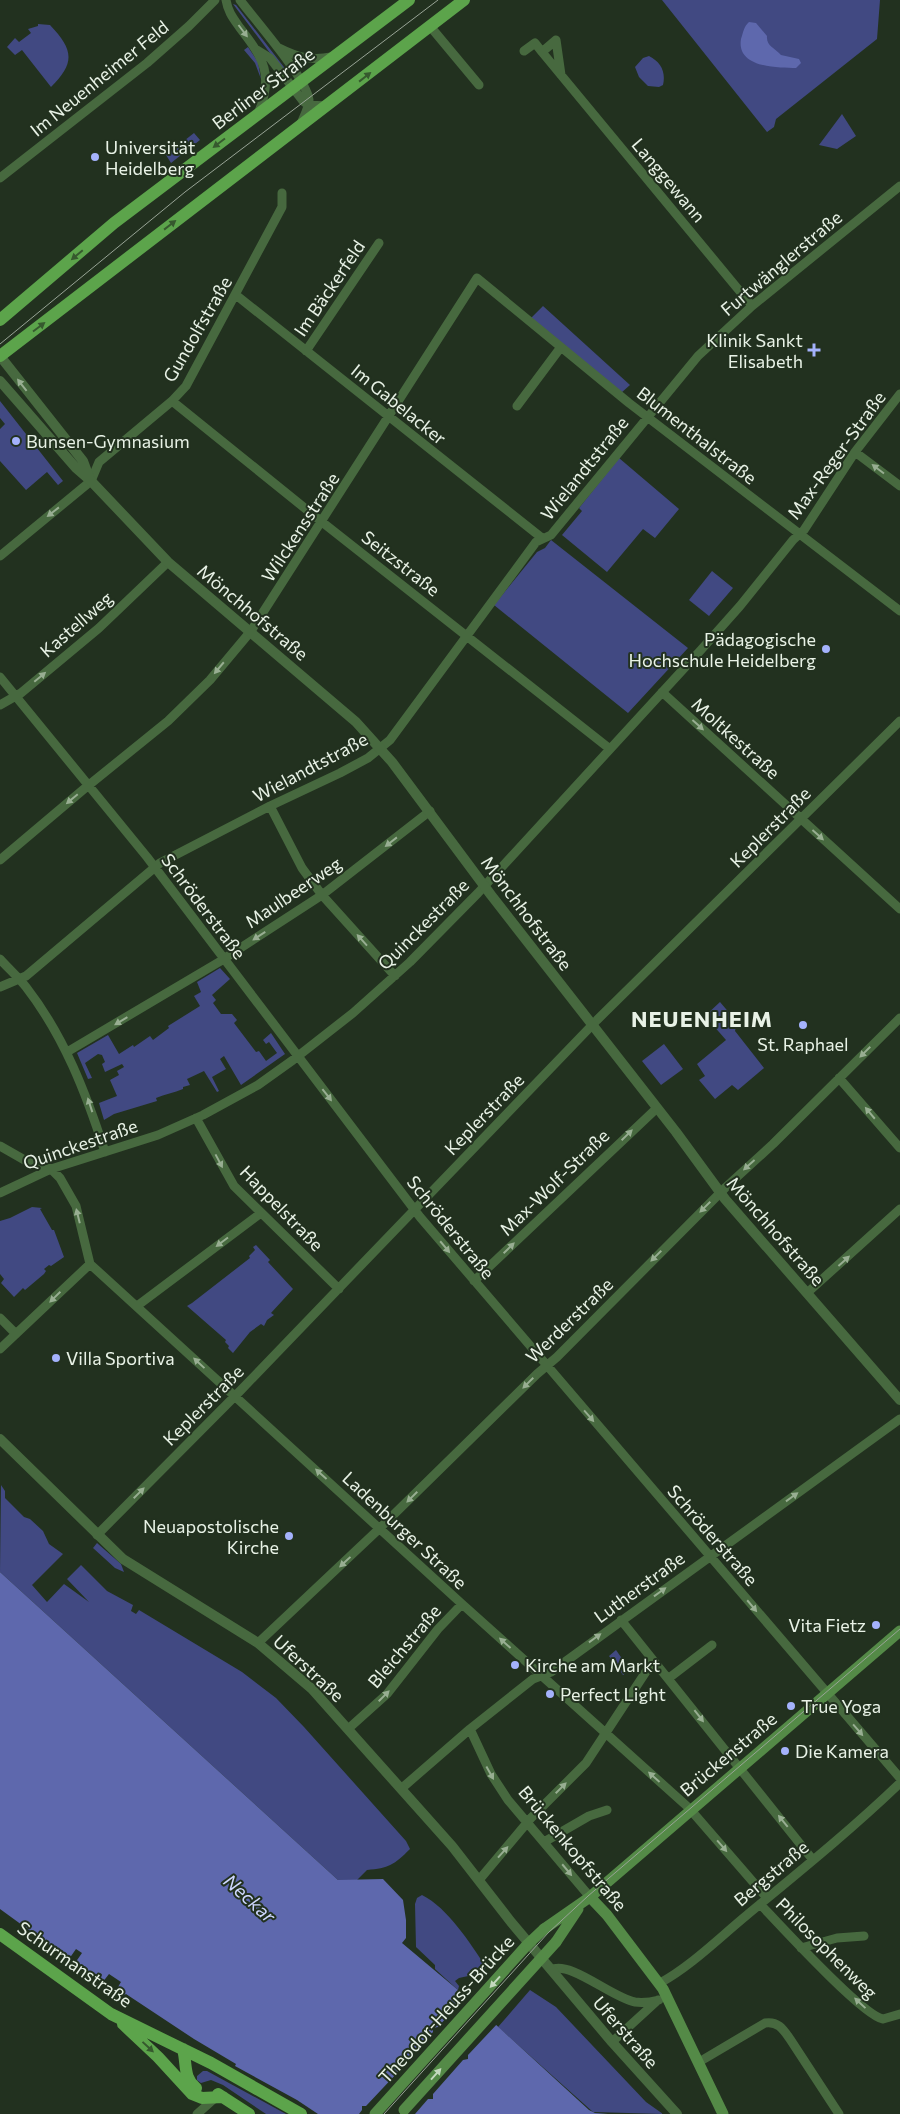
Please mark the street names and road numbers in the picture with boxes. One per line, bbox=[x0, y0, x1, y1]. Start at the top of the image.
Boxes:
street label: Im Neuenheimer Feld bbox=[25, 15, 173, 141]
street label: Berliner Straße bbox=[207, 42, 319, 134]
street label: Langgewann bbox=[628, 134, 710, 226]
street label: Furtwänglerstraße bbox=[716, 206, 846, 320]
street label: Im Bäckerfeld bbox=[289, 236, 369, 340]
street label: Gundolfstraße bbox=[158, 272, 236, 386]
street label: Im Gabelacker bbox=[347, 359, 451, 449]
street label: Blumenthalstraße bbox=[633, 381, 761, 489]
street label: Max-Reger-Straße bbox=[782, 387, 890, 523]
street label: Wielandtstraße bbox=[536, 412, 632, 524]
street label: Wilckensstraße bbox=[256, 468, 344, 586]
street label: Seitzstraße bbox=[357, 526, 445, 600]
street label: Mönchhofstraße bbox=[193, 559, 313, 665]
street label: Kastellweg bbox=[35, 586, 117, 661]
street label: Moltkestraße bbox=[687, 693, 785, 783]
street label: Wielandtstraße bbox=[249, 727, 371, 807]
street label: Keplerstraße bbox=[725, 782, 815, 872]
street label: Schröderstraße bbox=[157, 849, 251, 963]
street label: Mönchhofstraße bbox=[477, 851, 577, 975]
street label: Maulbeerweg bbox=[241, 852, 345, 932]
street label: Quinckestraße bbox=[373, 874, 473, 974]
street label: Keplerstraße bbox=[440, 1069, 528, 1159]
street label: Quinckestraße bbox=[20, 1114, 140, 1174]
street label: Max-Wolf-Straße bbox=[495, 1124, 613, 1240]
street label: Happelstraße bbox=[236, 1161, 328, 1255]
street label: Schröderstraße bbox=[403, 1171, 499, 1283]
street label: Mönchhofstraße bbox=[723, 1172, 829, 1290]
street label: Werderstraße bbox=[521, 1273, 617, 1367]
street label: Keplerstraße bbox=[158, 1360, 248, 1450]
street label: Ladenburger Straße bbox=[338, 1467, 472, 1593]
street label: Schröderstraße bbox=[663, 1480, 763, 1590]
street label: Lutherstraße bbox=[589, 1547, 689, 1627]
street label: Bleichstraße bbox=[363, 1600, 445, 1692]
street label: Uferstraße bbox=[269, 1630, 349, 1706]
street label: Brückenstraße bbox=[675, 1707, 781, 1801]
street label: Brückenkopfstraße bbox=[514, 1781, 632, 1915]
street label: Bergstraße bbox=[729, 1836, 813, 1910]
street label: Philosophenweg bbox=[772, 1893, 882, 2003]
street label: Schurmanstraße bbox=[13, 1916, 137, 2012]
street label: Theodor-Heuss-Brücke bbox=[374, 1930, 518, 2088]
street label: Uferstraße bbox=[589, 1991, 663, 2073]

